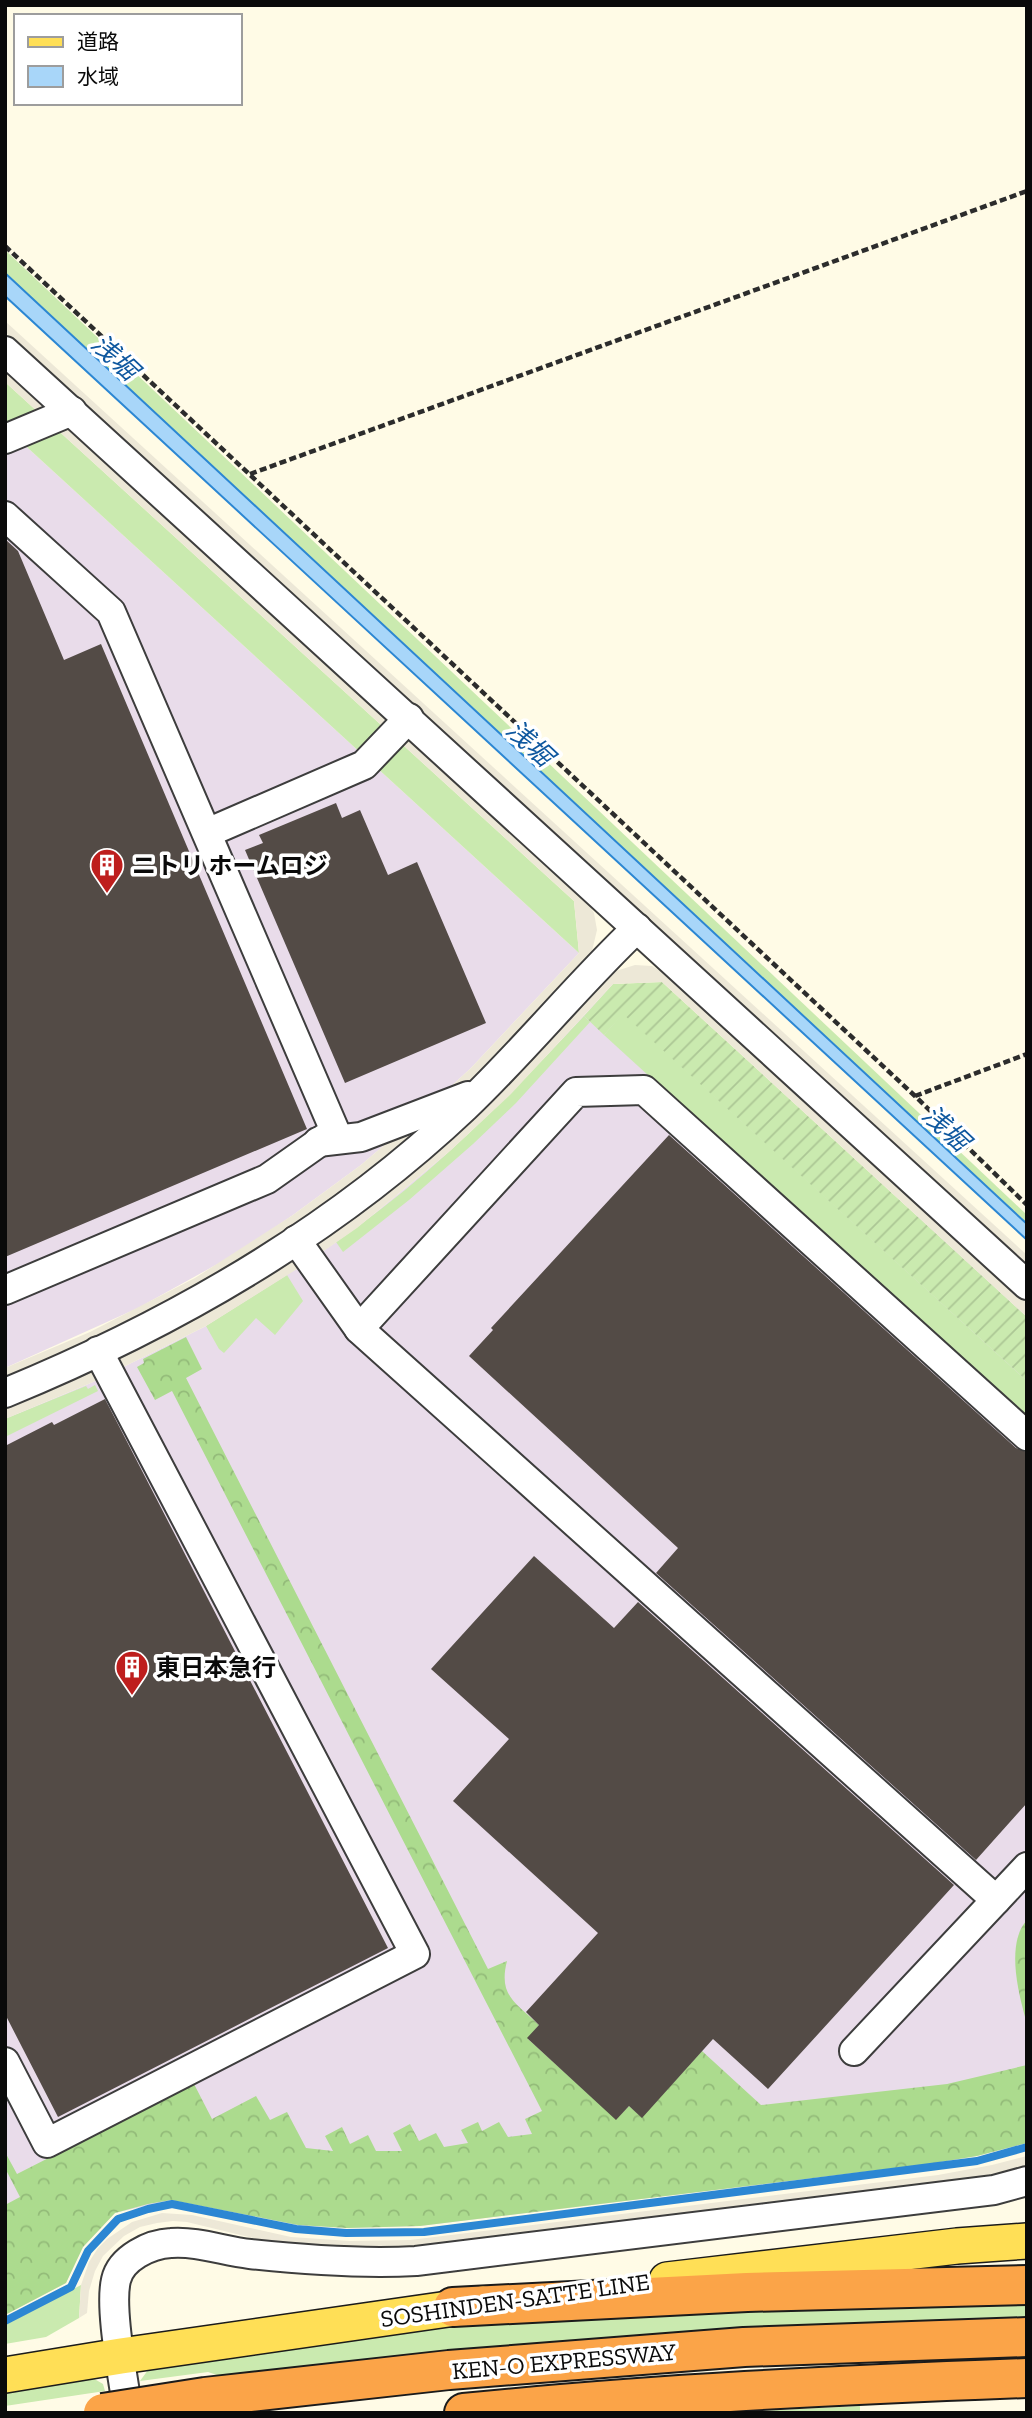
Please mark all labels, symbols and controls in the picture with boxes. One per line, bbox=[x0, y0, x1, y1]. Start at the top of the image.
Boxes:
legend bbox=[14, 14, 242, 105]
text: 道路 bbox=[77, 29, 119, 54]
text: 水域 bbox=[77, 64, 119, 89]
water label: 浅堀 bbox=[85, 328, 148, 389]
water label: 浅堀 bbox=[500, 714, 563, 775]
building icon: ニトリ ホームロジ bbox=[88, 846, 126, 895]
place label: ニトリ ホームロジ bbox=[132, 851, 328, 880]
water label: 浅堀 bbox=[916, 1099, 979, 1160]
building icon: 東日本急行 bbox=[113, 1648, 151, 1697]
place label: 東日本急行 bbox=[156, 1653, 276, 1682]
street label: SOSHINDEN-SATTE LINE bbox=[379, 2267, 651, 2333]
street label: KEN-O EXPRESSWAY bbox=[451, 2337, 677, 2385]

